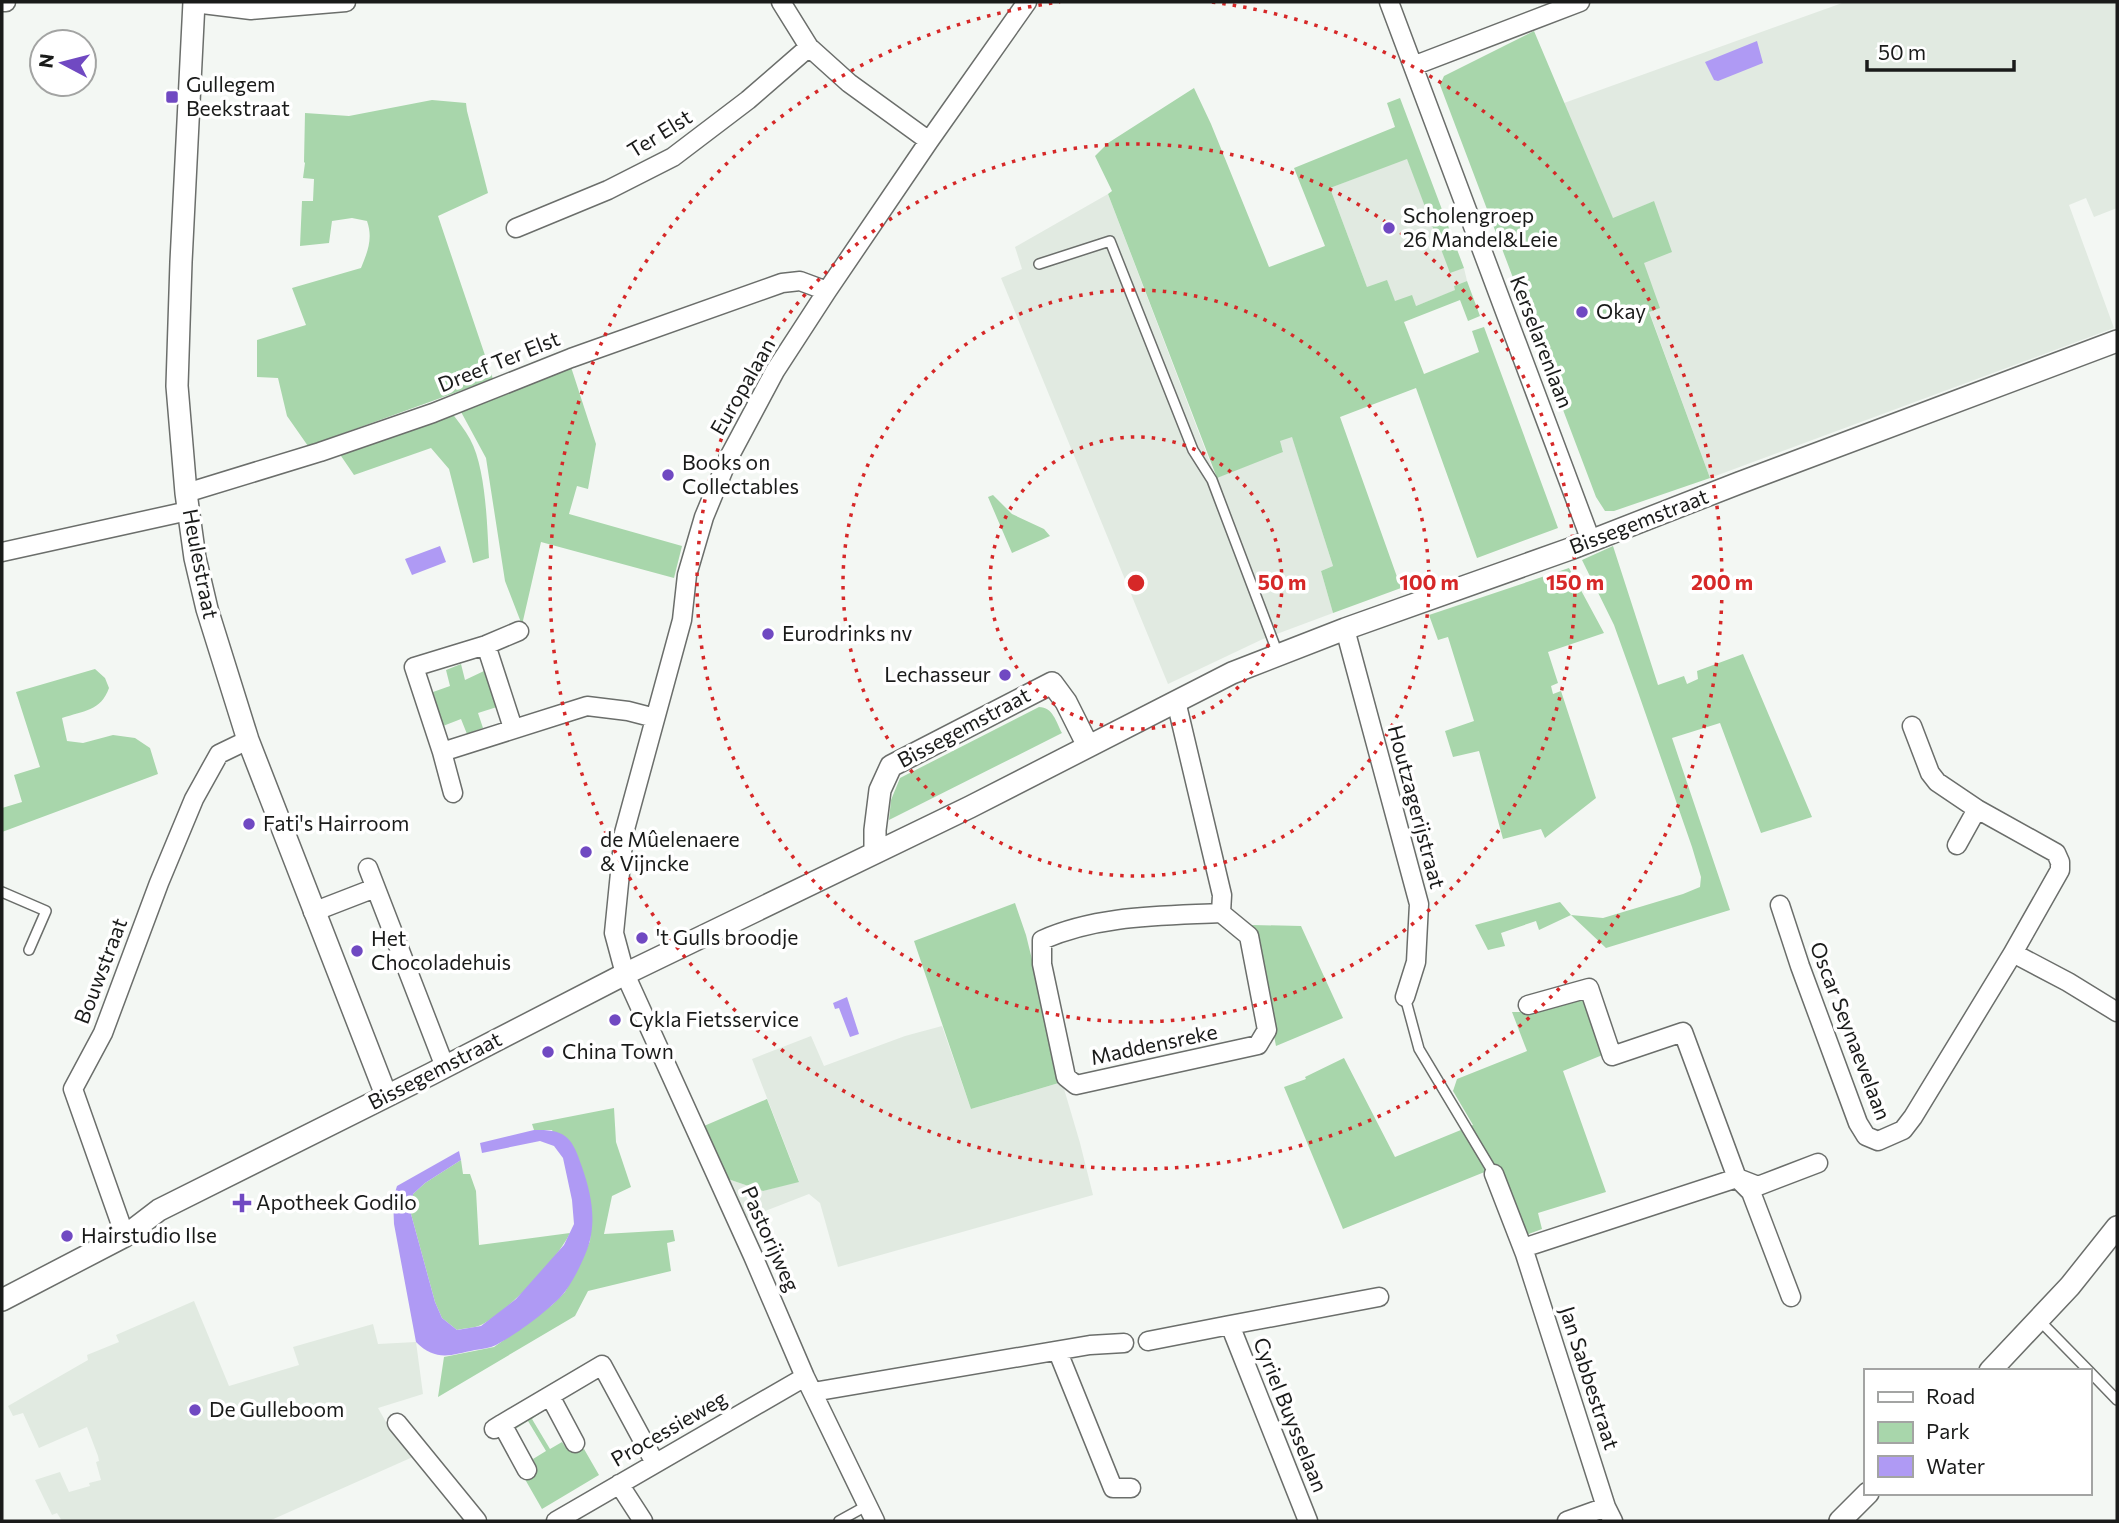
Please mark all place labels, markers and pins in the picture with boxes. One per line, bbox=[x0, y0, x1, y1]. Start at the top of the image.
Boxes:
place label: Gullegem Beekstraat bbox=[186, 71, 290, 120]
marker: Gullegem Beekstraat bbox=[164, 89, 180, 105]
place label: Scholengroep 26 Mandel&Leie bbox=[1403, 202, 1558, 251]
marker: Scholengroep 26 Mandel&Leie bbox=[1381, 220, 1397, 236]
place label: Okay bbox=[1596, 298, 1646, 323]
marker: Okay bbox=[1574, 304, 1590, 320]
place label: Books on Collectables bbox=[682, 449, 799, 498]
marker: Books on Collectables bbox=[660, 467, 676, 483]
centre of rings bbox=[1124, 571, 1148, 595]
place label: Eurodrinks nv bbox=[782, 620, 912, 645]
marker: Eurodrinks nv bbox=[760, 626, 776, 642]
place label: Lechasseur bbox=[884, 661, 991, 686]
marker: Lechasseur bbox=[997, 667, 1013, 683]
place label: Fati's Hairroom bbox=[263, 810, 409, 835]
marker: Fati's Hairroom bbox=[241, 816, 257, 832]
place label: de Mûelenaere & Vijncke bbox=[600, 826, 740, 875]
marker: de Mûelenaere & Vijncke bbox=[578, 844, 594, 860]
place label: 't Gulls broodje bbox=[656, 924, 798, 949]
place label: Het Chocoladehuis bbox=[371, 925, 511, 974]
marker: 't Gulls broodje bbox=[634, 930, 650, 946]
marker: Het Chocoladehuis bbox=[349, 943, 365, 959]
place label: Cykla Fietsservice bbox=[629, 1006, 799, 1031]
marker: Cykla Fietsservice bbox=[607, 1012, 623, 1028]
place label: China Town bbox=[562, 1038, 674, 1063]
marker: China Town bbox=[540, 1044, 556, 1060]
place label: Apotheek Godilo bbox=[256, 1189, 417, 1214]
marker: Apotheek Godilo bbox=[234, 1195, 250, 1211]
place label: Hairstudio Ilse bbox=[81, 1222, 217, 1247]
marker: Hairstudio Ilse bbox=[59, 1228, 75, 1244]
place label: De Gulleboom bbox=[209, 1396, 344, 1421]
marker: De Gulleboom bbox=[187, 1402, 203, 1418]

